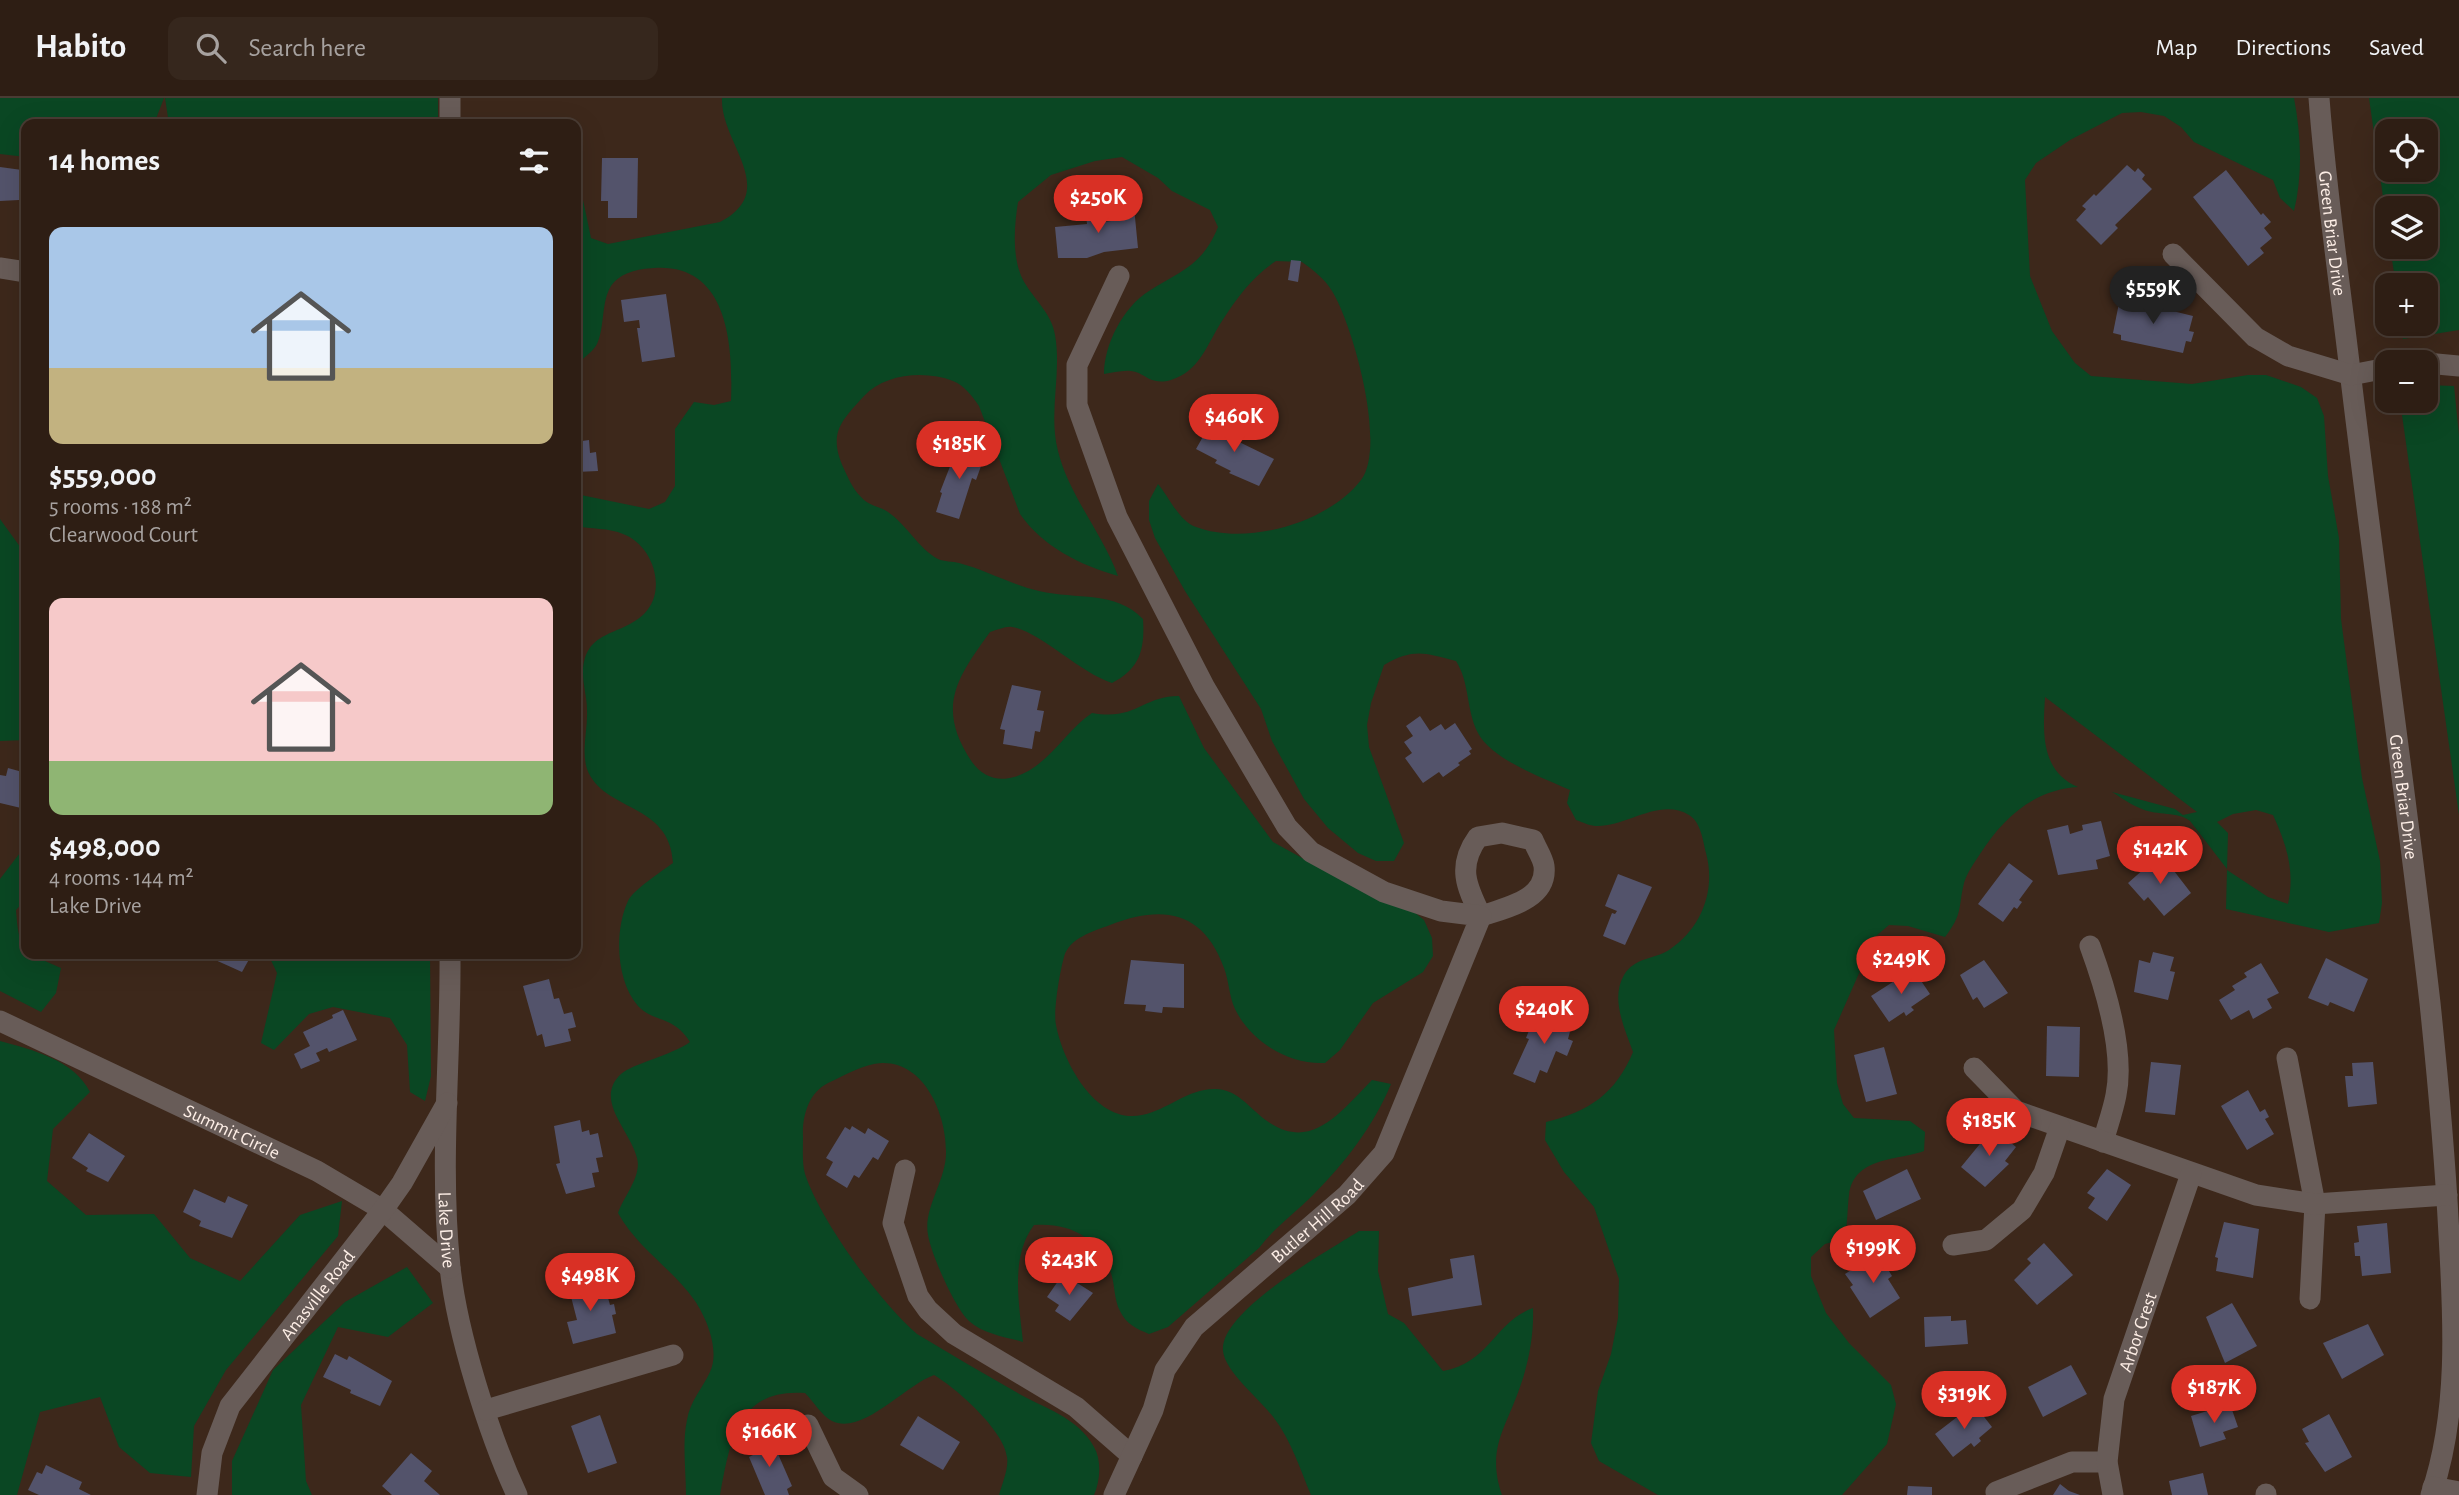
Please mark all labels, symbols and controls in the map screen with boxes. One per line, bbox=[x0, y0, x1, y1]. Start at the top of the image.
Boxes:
search box bbox=[168, 17, 658, 80]
icon: search bbox=[192, 29, 230, 67]
text: Habito bbox=[35, 31, 126, 64]
text: Search here bbox=[248, 35, 366, 61]
text: Map bbox=[2155, 36, 2197, 60]
text: Directions bbox=[2235, 36, 2331, 60]
text: Saved bbox=[2369, 36, 2424, 60]
map controls bbox=[2375, 119, 2438, 413]
button: locate bbox=[2375, 119, 2438, 182]
icon: filters bbox=[515, 142, 553, 180]
text: 14 homes bbox=[49, 146, 160, 176]
street label: Green Briar Drive bbox=[2315, 170, 2349, 297]
pin: $250K bbox=[1049, 176, 1147, 235]
text: $250K bbox=[1070, 186, 1126, 209]
button: layers bbox=[2375, 196, 2438, 259]
pin: $559K bbox=[2104, 266, 2202, 326]
icon: home bbox=[238, 273, 364, 399]
button: + bbox=[2375, 273, 2438, 336]
text: $559K bbox=[2126, 277, 2180, 300]
button: − bbox=[2375, 350, 2438, 413]
pin: $460K bbox=[1185, 394, 1283, 454]
text: $460K bbox=[1205, 405, 1263, 428]
pin: $185K bbox=[910, 422, 1008, 481]
text: $185K bbox=[932, 432, 986, 455]
text: $559,000 bbox=[49, 461, 157, 491]
text: 5 rooms · 188 m² bbox=[49, 496, 192, 519]
text: Clearwood Court bbox=[49, 524, 198, 547]
icon: home bbox=[238, 644, 364, 770]
street label: Green Briar Drive bbox=[2386, 733, 2421, 861]
pin: $142K bbox=[2111, 826, 2209, 886]
text: $498,000 bbox=[49, 832, 161, 862]
text: $142K bbox=[2133, 837, 2187, 860]
text: 4 rooms · 144 m² bbox=[49, 867, 194, 890]
text: Lake Drive bbox=[49, 895, 142, 918]
pin: $249K bbox=[1852, 936, 1950, 996]
text: $249K bbox=[1872, 947, 1930, 970]
pin: $240K bbox=[1495, 986, 1593, 1046]
text: $240K bbox=[1515, 997, 1573, 1020]
pin: $185K bbox=[1940, 1098, 2038, 1158]
street label: Summit Circle bbox=[181, 1101, 283, 1163]
text: $185K bbox=[1962, 1109, 2016, 1132]
street label: Butler Hill Road bbox=[1268, 1175, 1368, 1267]
street label: Lake Drive bbox=[435, 1191, 458, 1269]
pin: $199K bbox=[1824, 1226, 1922, 1285]
text: $199K bbox=[1846, 1236, 1900, 1259]
pin: $243K bbox=[1020, 1238, 1118, 1297]
street label: Anasville Road bbox=[277, 1247, 359, 1344]
text: $243K bbox=[1041, 1248, 1097, 1271]
pin: $498K bbox=[541, 1254, 639, 1313]
text: $498K bbox=[561, 1264, 619, 1287]
street label: Arbor Crest bbox=[2116, 1290, 2161, 1374]
pin: $187K bbox=[2165, 1366, 2263, 1425]
pin: $319K bbox=[1915, 1372, 2013, 1431]
text: $187K bbox=[2187, 1376, 2241, 1399]
text: $319K bbox=[1937, 1382, 1991, 1405]
pin: $166K bbox=[720, 1410, 818, 1469]
text: $166K bbox=[742, 1420, 796, 1443]

